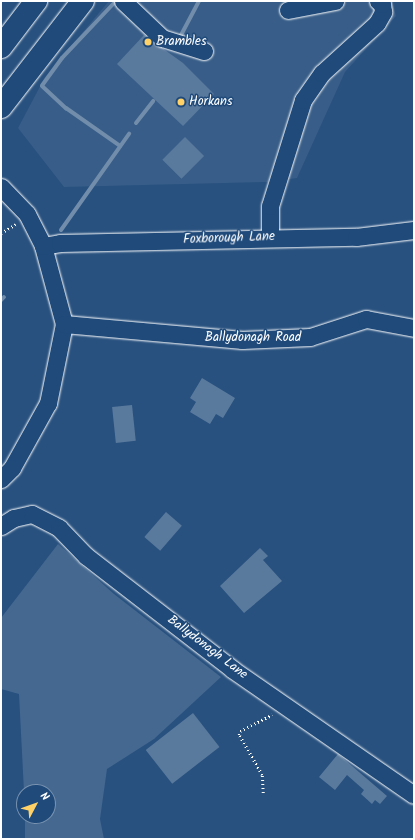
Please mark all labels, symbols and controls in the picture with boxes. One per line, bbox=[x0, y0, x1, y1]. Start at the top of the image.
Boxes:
place label: Brambles bbox=[156, 34, 206, 50]
marker: Brambles bbox=[143, 37, 153, 47]
place label: Horkans bbox=[189, 94, 233, 110]
marker: Horkans bbox=[176, 97, 186, 107]
street label: Foxborough Lane bbox=[183, 230, 275, 248]
street label: Ballydonagh Road bbox=[205, 330, 301, 346]
street label: Ballydonagh Lane bbox=[164, 613, 250, 683]
north arrow bbox=[16, 784, 56, 824]
text: N bbox=[35, 788, 53, 805]

